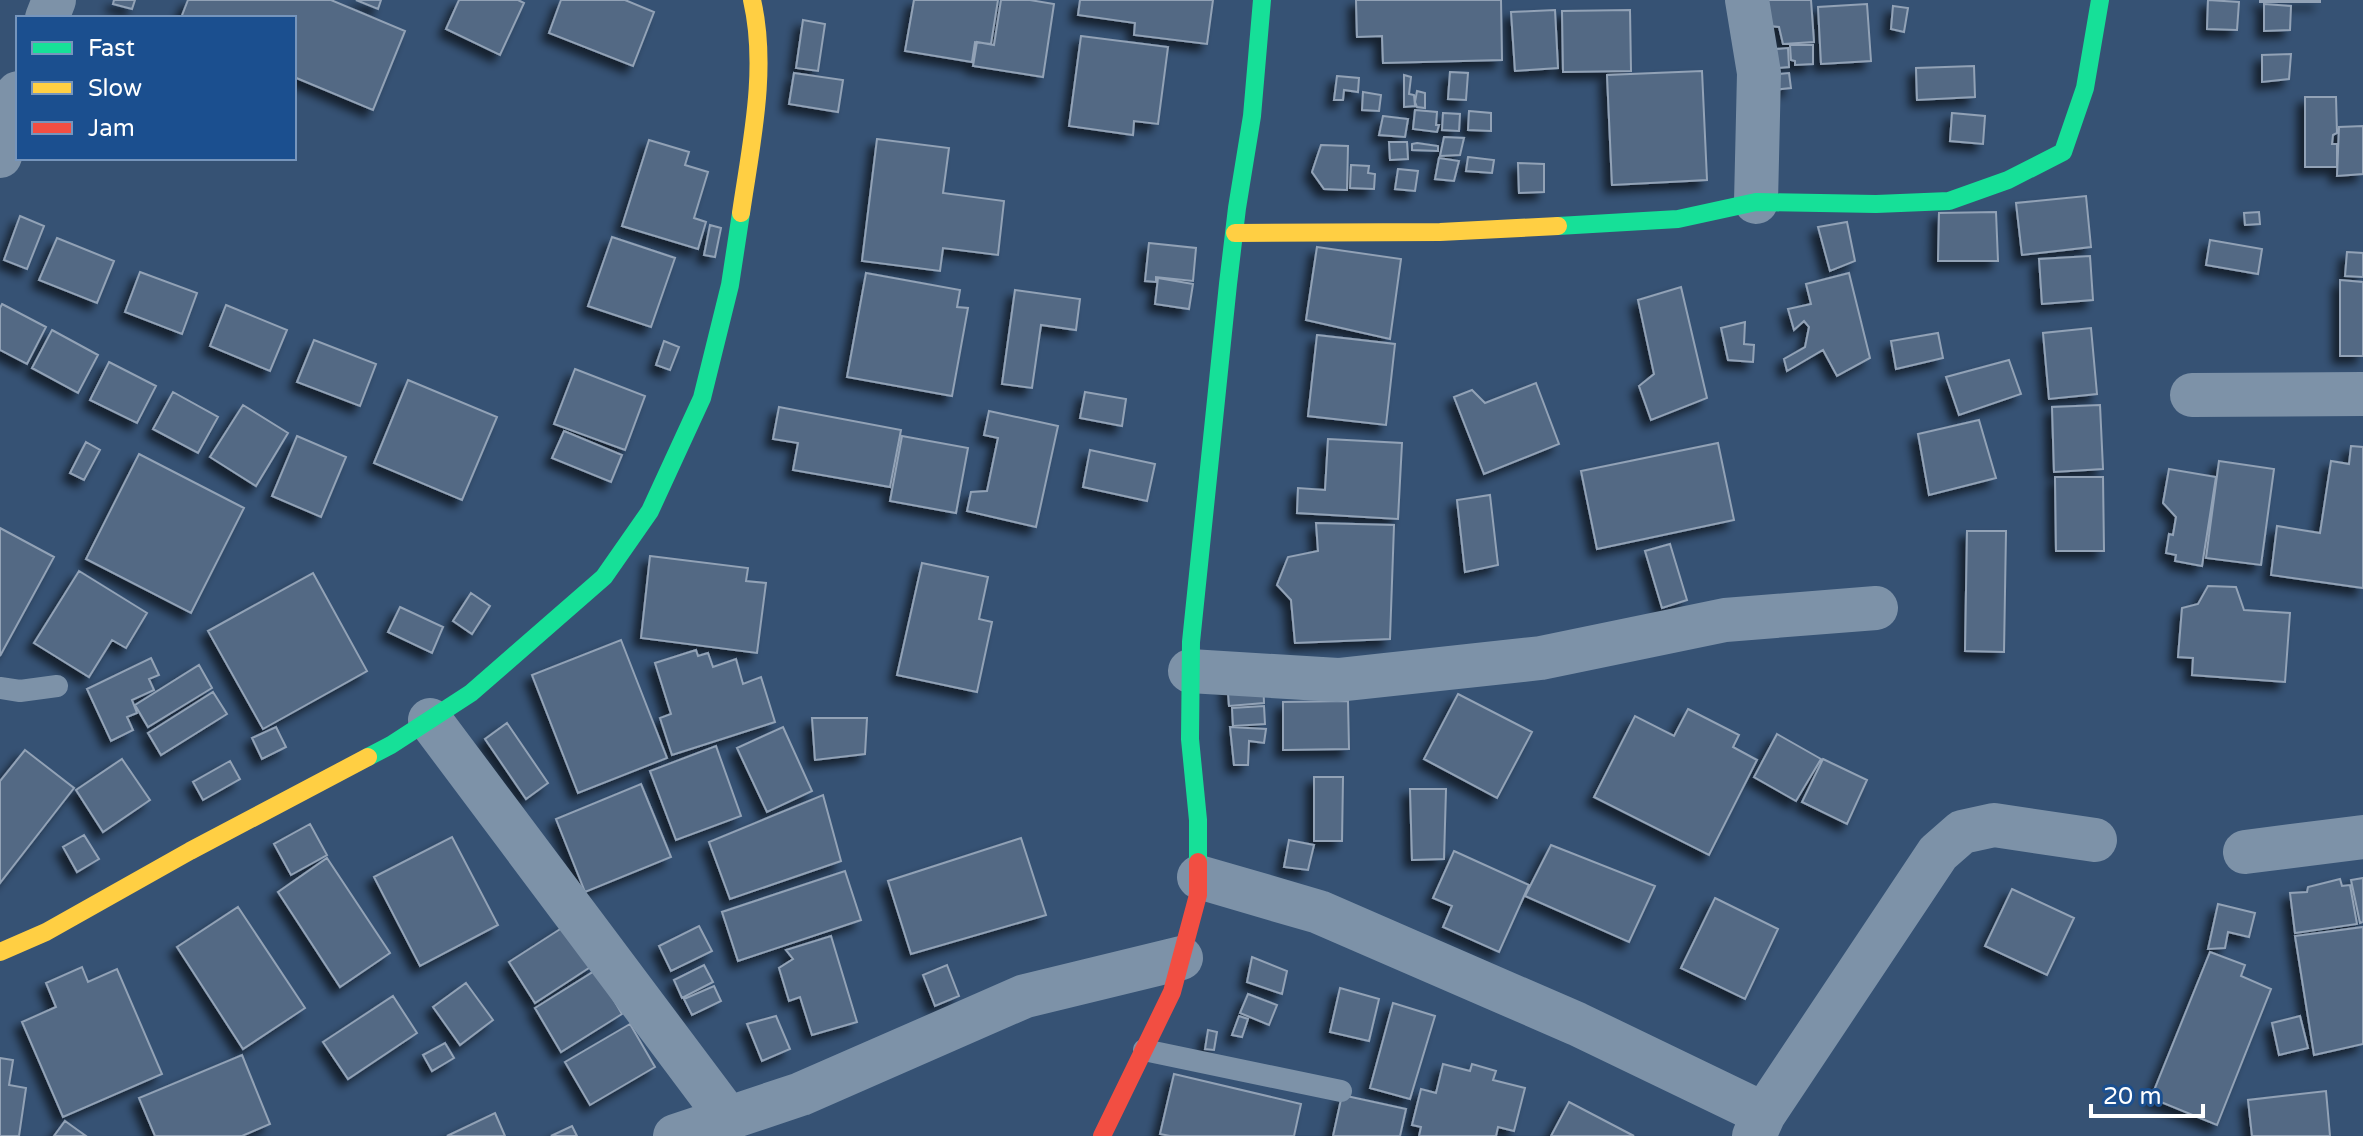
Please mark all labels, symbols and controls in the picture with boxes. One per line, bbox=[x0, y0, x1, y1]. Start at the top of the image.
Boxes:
legend bbox=[16, 16, 296, 160]
text: Fast bbox=[88, 34, 135, 63]
text: Slow bbox=[88, 74, 142, 103]
text: Jam bbox=[88, 114, 135, 143]
scale bar bbox=[2091, 1068, 2203, 1118]
text: 20 m bbox=[2103, 1082, 2161, 1111]

